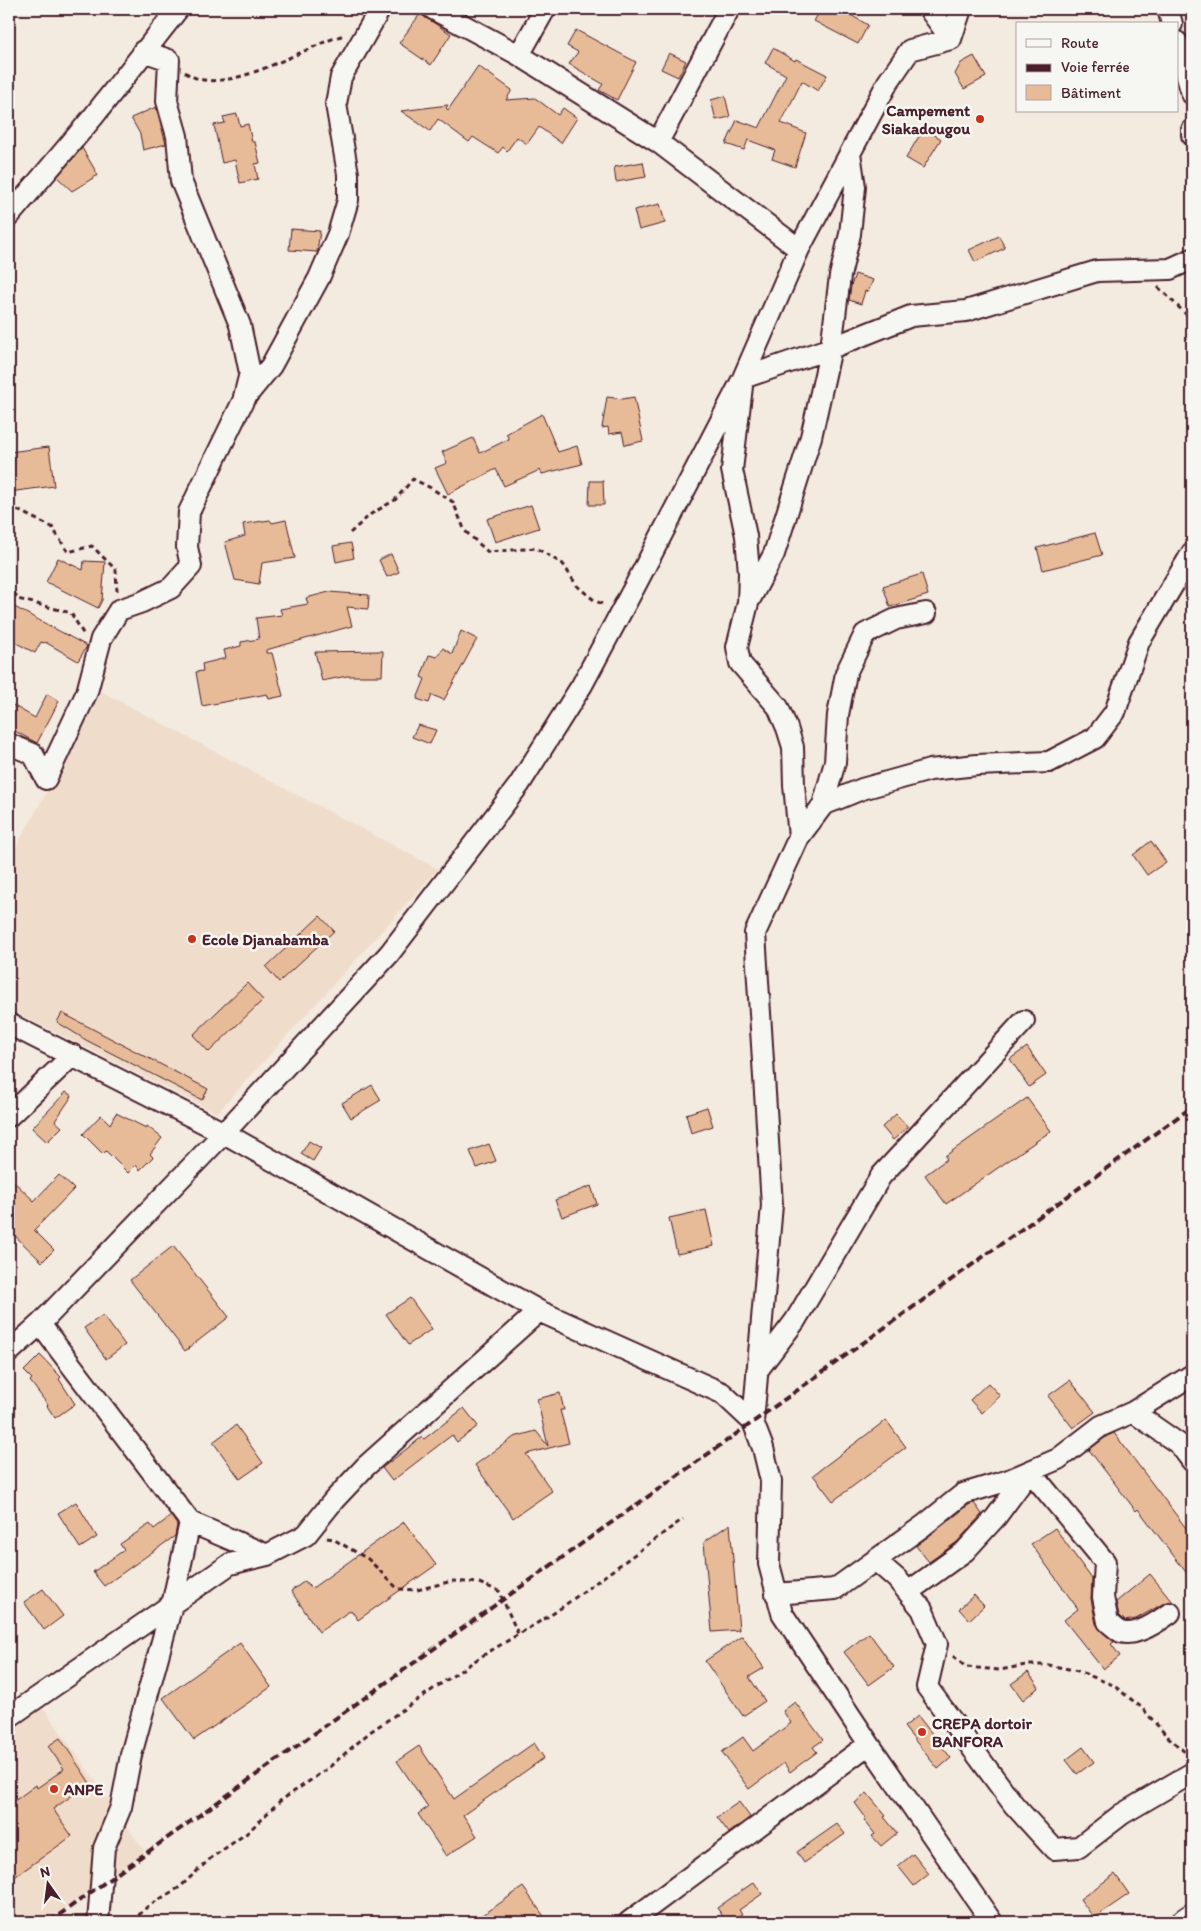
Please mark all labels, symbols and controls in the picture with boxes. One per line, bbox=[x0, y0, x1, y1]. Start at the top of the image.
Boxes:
legend bbox=[1016, 22, 1178, 112]
text: Route bbox=[1061, 34, 1099, 52]
text: Voie ferrée bbox=[1061, 58, 1130, 76]
text: Bâtiment bbox=[1061, 84, 1122, 102]
place label: Campement Siakadougou bbox=[882, 101, 970, 139]
marker: Campement Siakadougou bbox=[974, 113, 986, 125]
place label: Ecole Djanabamba bbox=[202, 930, 329, 950]
marker: Ecole Djanabamba bbox=[186, 933, 198, 945]
place label: CREPA dortoir BANFORA bbox=[932, 1714, 1033, 1751]
marker: CREPA dortoir BANFORA bbox=[916, 1726, 928, 1738]
place label: ANPE bbox=[63, 1780, 103, 1799]
marker: ANPE bbox=[48, 1783, 60, 1795]
north arrow bbox=[22, 1858, 72, 1908]
text: N bbox=[38, 1862, 52, 1881]

